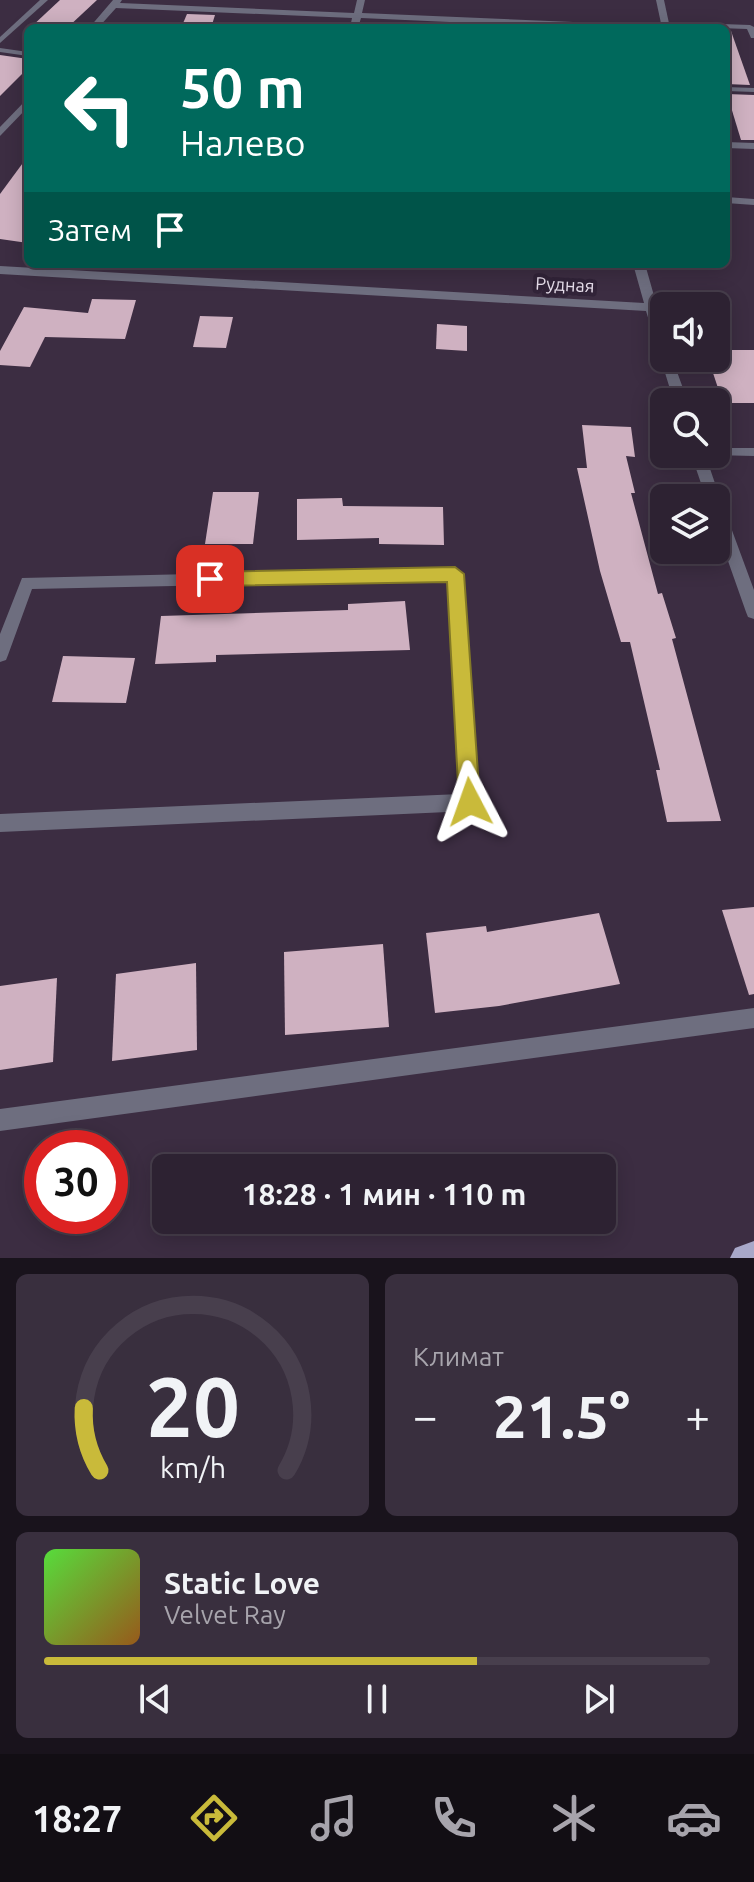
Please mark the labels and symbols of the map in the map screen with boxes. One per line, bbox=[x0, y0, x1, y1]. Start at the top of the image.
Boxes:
street label: Рудная bbox=[535, 272, 595, 296]
pin bbox=[176, 545, 244, 613]
position arrow bbox=[428, 760, 512, 844]
speed limit sign: 30 bbox=[24, 1130, 128, 1234]

